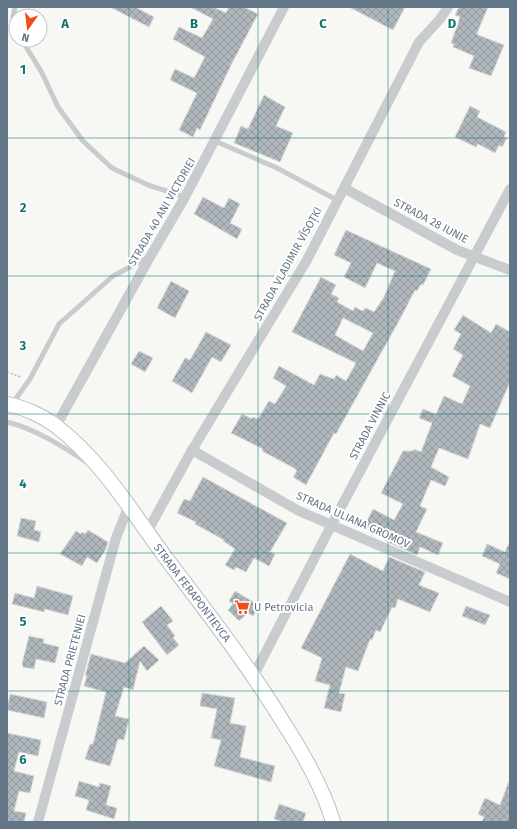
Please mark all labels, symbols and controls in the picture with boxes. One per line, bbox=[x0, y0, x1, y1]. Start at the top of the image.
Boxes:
north arrow bbox=[8, 8, 48, 48]
text: A bbox=[60, 16, 69, 31]
text: B bbox=[190, 16, 198, 31]
text: C bbox=[319, 16, 327, 31]
text: D bbox=[448, 16, 457, 31]
text: N bbox=[21, 30, 31, 44]
text: 1 bbox=[20, 62, 26, 77]
street label: STRADA 40 ANI VICTORIEI bbox=[126, 156, 198, 268]
street label: STRADA 28 IUNIE bbox=[392, 196, 470, 246]
text: 2 bbox=[20, 200, 27, 215]
street label: STRADA VLADIMIR VÎSOȚKI bbox=[251, 205, 326, 324]
text: 3 bbox=[19, 338, 27, 353]
street label: STRADA VINNIC bbox=[347, 390, 393, 462]
text: 4 bbox=[19, 476, 27, 491]
street label: STRADA ULIANA GROMOV bbox=[294, 489, 413, 551]
street label: STRADA FERAPONTIEVCA bbox=[151, 541, 234, 645]
supermarket icon: U Petrovicia bbox=[233, 598, 251, 616]
place label: U Petrovicia bbox=[254, 601, 313, 614]
street label: STRADA PRIETENIEI bbox=[52, 613, 88, 707]
text: 5 bbox=[20, 614, 27, 629]
text: 6 bbox=[19, 752, 27, 767]

